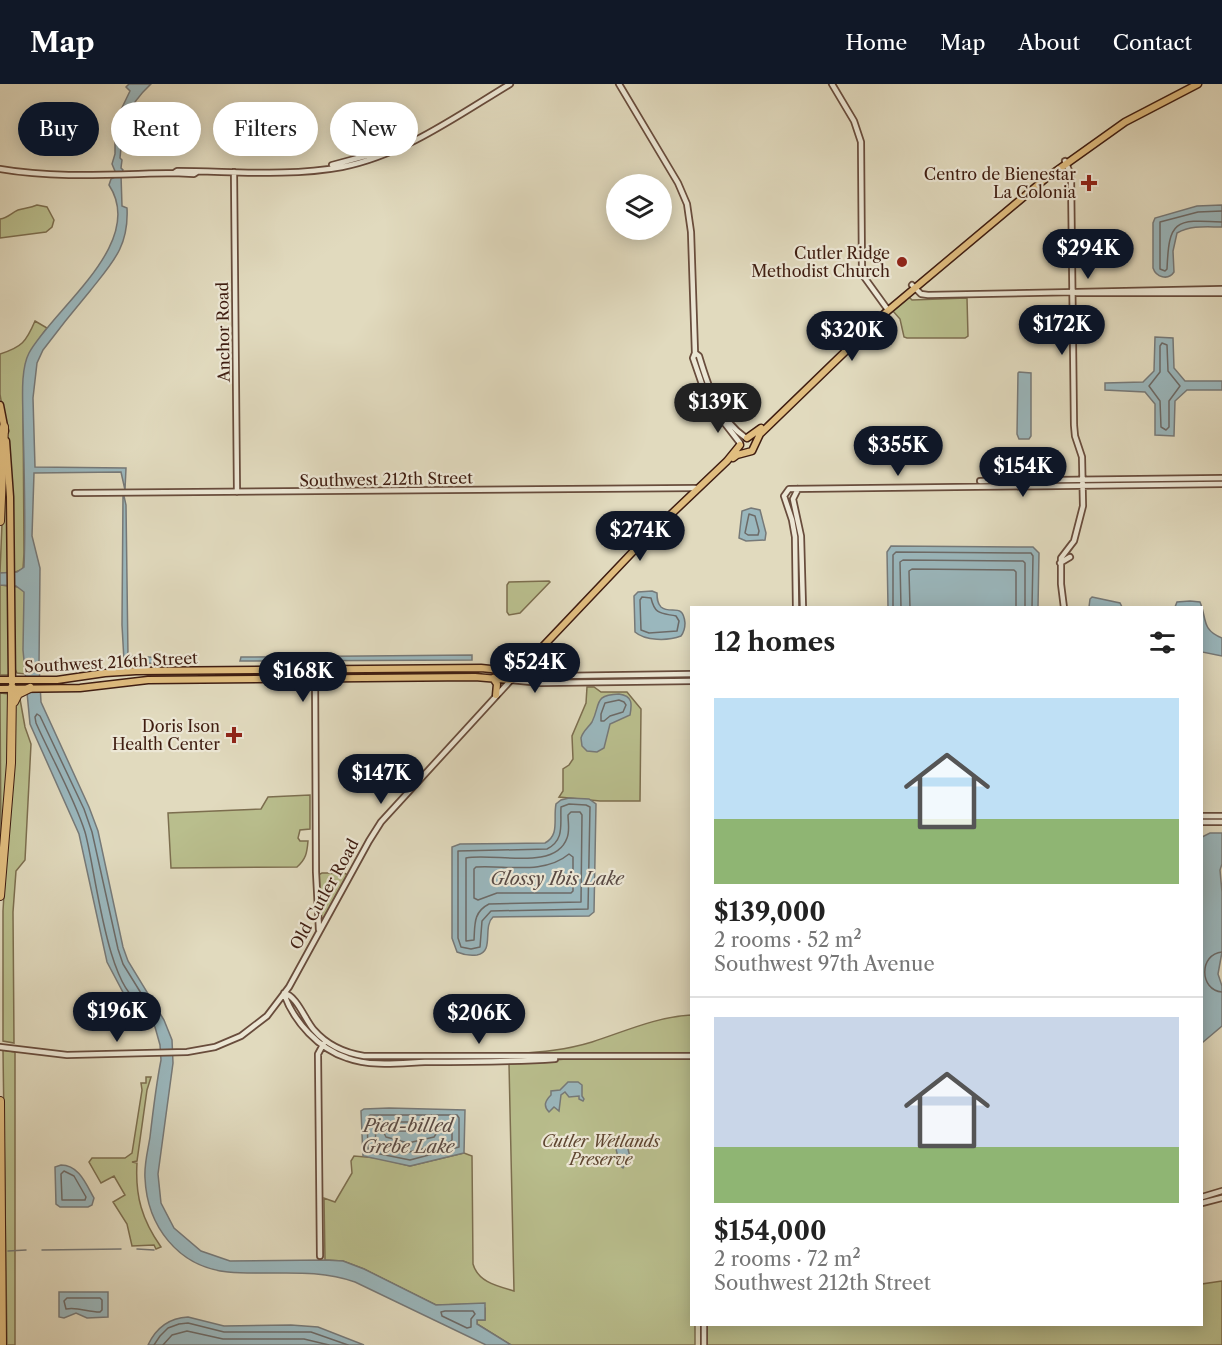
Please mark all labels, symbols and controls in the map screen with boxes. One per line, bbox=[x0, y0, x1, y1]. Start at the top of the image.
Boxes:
text: Map bbox=[30, 25, 94, 59]
text: Home bbox=[846, 30, 907, 55]
text: Map bbox=[940, 30, 985, 55]
text: About bbox=[1018, 30, 1080, 55]
text: Contact bbox=[1113, 30, 1192, 55]
chip: Buy bbox=[18, 102, 99, 156]
chip: Rent bbox=[111, 102, 201, 156]
chip: Filters bbox=[213, 102, 318, 156]
chip: New bbox=[330, 102, 418, 156]
place label: Centro de Bienestar La Colonia bbox=[924, 164, 1077, 202]
map controls bbox=[606, 174, 672, 240]
button: layers bbox=[606, 174, 672, 240]
marker: Centro de Bienestar La Colonia bbox=[1080, 174, 1098, 192]
pin: $294K bbox=[1046, 229, 1130, 280]
text: $294K bbox=[1057, 236, 1119, 260]
place label: Cutler Ridge Methodist Church bbox=[751, 243, 890, 281]
marker: Cutler Ridge Methodist Church bbox=[895, 255, 909, 269]
street label: Anchor Road bbox=[212, 281, 234, 383]
pin: $172K bbox=[1020, 305, 1104, 356]
pin: $320K bbox=[810, 311, 894, 362]
text: $172K bbox=[1033, 312, 1091, 336]
text: $320K bbox=[821, 318, 884, 342]
pin: $139K bbox=[676, 383, 760, 434]
text: $139K bbox=[688, 390, 748, 414]
pin: $355K bbox=[856, 426, 940, 477]
text: $355K bbox=[868, 433, 928, 457]
pin: $154K bbox=[981, 447, 1065, 498]
text: $154K bbox=[993, 454, 1053, 478]
street label: Southwest 212th Street bbox=[299, 467, 473, 491]
pin: $274K bbox=[598, 511, 682, 562]
text: $274K bbox=[610, 518, 670, 542]
text: 12 homes bbox=[714, 626, 835, 658]
icon: filters bbox=[1146, 626, 1179, 659]
pin: $524K bbox=[493, 643, 577, 694]
street label: Southwest 216th Street bbox=[24, 647, 199, 677]
text: $524K bbox=[504, 650, 566, 674]
pin: $168K bbox=[261, 652, 345, 703]
text: $168K bbox=[273, 659, 333, 683]
place label: Doris Ison Health Center bbox=[112, 716, 220, 754]
marker: Doris Ison Health Center bbox=[225, 726, 243, 744]
icon: home bbox=[893, 737, 1001, 845]
pin: $147K bbox=[339, 754, 423, 805]
text: $147K bbox=[352, 761, 410, 785]
street label: Old Cutler Road bbox=[285, 835, 363, 953]
water label: Glossy Ibis Lake bbox=[490, 868, 625, 890]
text: $139,000 bbox=[714, 896, 826, 928]
text: 2 rooms · 52 m² bbox=[714, 928, 862, 952]
text: Southwest 97th Avenue bbox=[714, 952, 935, 976]
pin: $196K bbox=[75, 992, 159, 1043]
pin: $206K bbox=[437, 994, 521, 1045]
text: $196K bbox=[87, 999, 147, 1023]
text: $206K bbox=[447, 1001, 511, 1025]
icon: home bbox=[893, 1056, 1001, 1164]
water label: Pied-billed Grebe Lake bbox=[361, 1115, 456, 1158]
park label: Cutler Wetlands Preserve bbox=[542, 1131, 660, 1169]
text: $154,000 bbox=[714, 1215, 827, 1247]
text: 2 rooms · 72 m² bbox=[714, 1247, 861, 1271]
text: Southwest 212th Street bbox=[714, 1271, 931, 1295]

